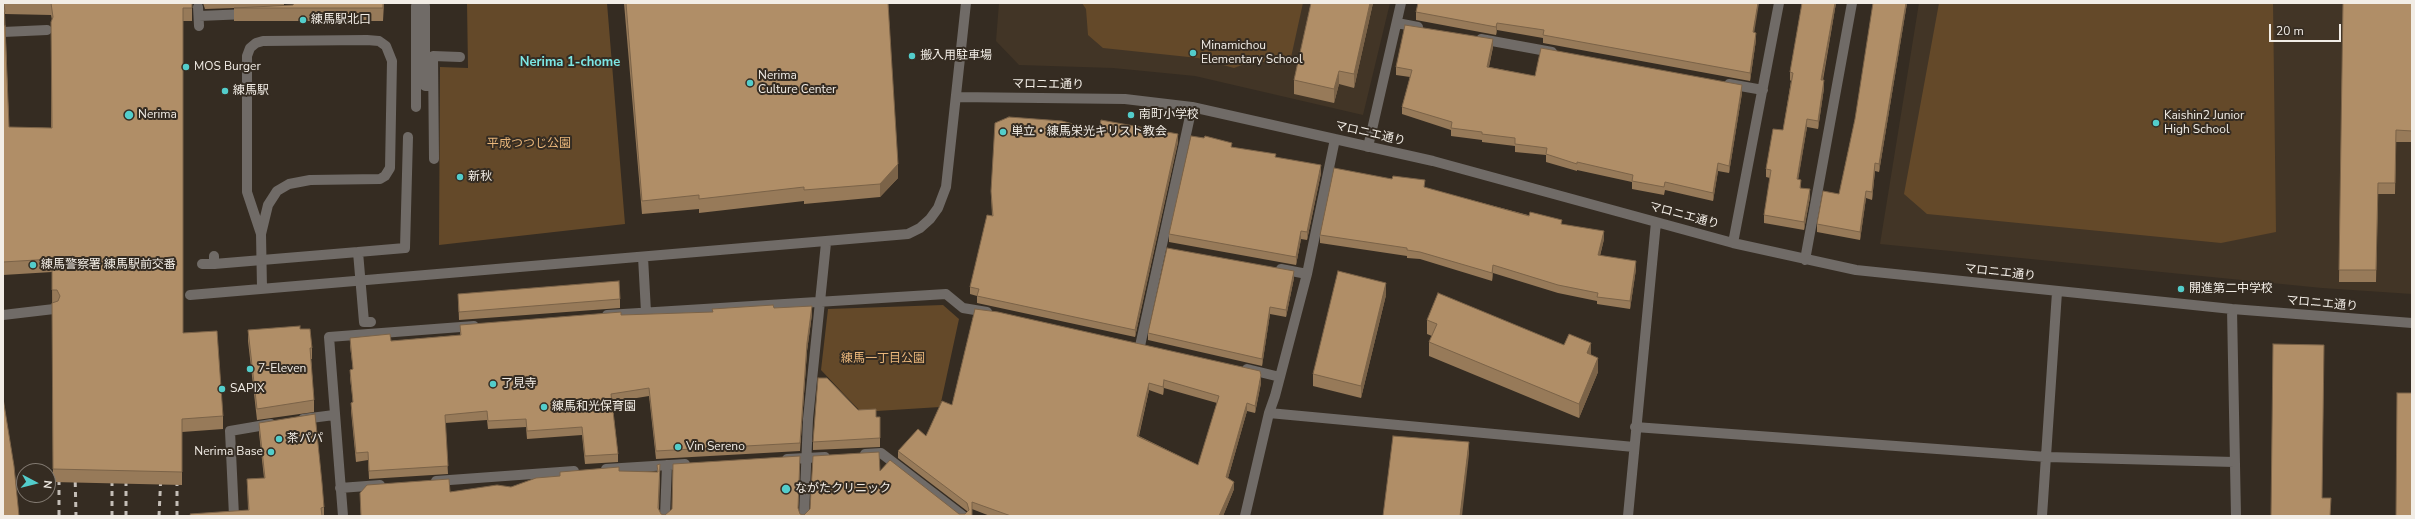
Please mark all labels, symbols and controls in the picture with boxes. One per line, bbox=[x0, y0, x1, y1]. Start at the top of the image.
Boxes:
place label: 練馬駅北口 bbox=[311, 13, 371, 27]
marker: 練馬駅北口 bbox=[298, 15, 308, 25]
scale bar bbox=[2271, 16, 2343, 42]
text: 20 m bbox=[2276, 23, 2304, 39]
place label: Minamichou Elementary School bbox=[1201, 39, 1302, 67]
marker: Minamichou Elementary School bbox=[1188, 48, 1198, 58]
place label: 搬入用駐車場 bbox=[920, 49, 992, 63]
marker: 搬入用駐車場 bbox=[907, 51, 917, 61]
district label: Nerima 1-chome bbox=[520, 55, 620, 71]
place label: MOS Burger bbox=[194, 60, 261, 74]
marker: MOS Burger bbox=[181, 62, 191, 72]
place label: Nerima Culture Center bbox=[758, 69, 836, 97]
street label: マロニエ通り bbox=[1012, 77, 1084, 93]
marker: Nerima Culture Center bbox=[745, 78, 755, 88]
place label: 練馬駅 bbox=[233, 84, 269, 98]
marker: 練馬駅 bbox=[220, 86, 230, 96]
place label: Nerima bbox=[138, 108, 177, 122]
place label: 南町小学校 bbox=[1139, 108, 1199, 122]
marker: Nerima bbox=[123, 109, 135, 121]
place label: Kaishin2 Junior High School bbox=[2164, 109, 2244, 137]
marker: 南町小学校 bbox=[1126, 110, 1136, 120]
marker: Kaishin2 Junior High School bbox=[2151, 118, 2161, 128]
street label: マロニエ通り bbox=[1333, 119, 1407, 149]
place label: 単立・練馬栄光キリスト教会 bbox=[1011, 125, 1167, 139]
marker: 単立・練馬栄光キリスト教会 bbox=[998, 127, 1008, 137]
park label: 平成つつじ公園 bbox=[487, 137, 571, 151]
place label: 新秋 bbox=[468, 170, 492, 184]
marker: 新秋 bbox=[455, 172, 465, 182]
street label: マロニエ通り bbox=[1647, 200, 1721, 232]
place label: 練馬警察署 練馬駅前交番 bbox=[41, 258, 176, 272]
marker: 練馬警察署 練馬駅前交番 bbox=[28, 260, 38, 270]
street label: マロニエ通り bbox=[1963, 262, 2037, 284]
place label: 開進第二中学校 bbox=[2189, 282, 2273, 296]
marker: 開進第二中学校 bbox=[2176, 284, 2186, 294]
street label: マロニエ通り bbox=[2286, 294, 2358, 314]
park label: 練馬一丁目公園 bbox=[841, 352, 925, 366]
place label: 7-Eleven bbox=[258, 362, 306, 376]
marker: 7-Eleven bbox=[245, 364, 255, 374]
place label: 了見寺 bbox=[501, 377, 537, 391]
marker: 了見寺 bbox=[488, 379, 498, 389]
place label: SAPIX bbox=[230, 382, 265, 396]
marker: SAPIX bbox=[217, 384, 227, 394]
place label: 練馬和光保育園 bbox=[552, 400, 636, 414]
marker: 練馬和光保育園 bbox=[539, 402, 549, 412]
place label: 茶パパ bbox=[287, 432, 323, 446]
marker: 茶パパ bbox=[274, 434, 284, 444]
place label: Vin Sereno bbox=[686, 440, 745, 454]
marker: Vin Sereno bbox=[673, 442, 683, 452]
place label: Nerima Base bbox=[194, 445, 263, 459]
marker: Nerima Base bbox=[266, 447, 276, 457]
north arrow bbox=[16, 463, 56, 503]
text: N bbox=[39, 479, 55, 489]
place label: ながたクリニック bbox=[795, 482, 891, 496]
marker: ながたクリニック bbox=[780, 483, 792, 495]

